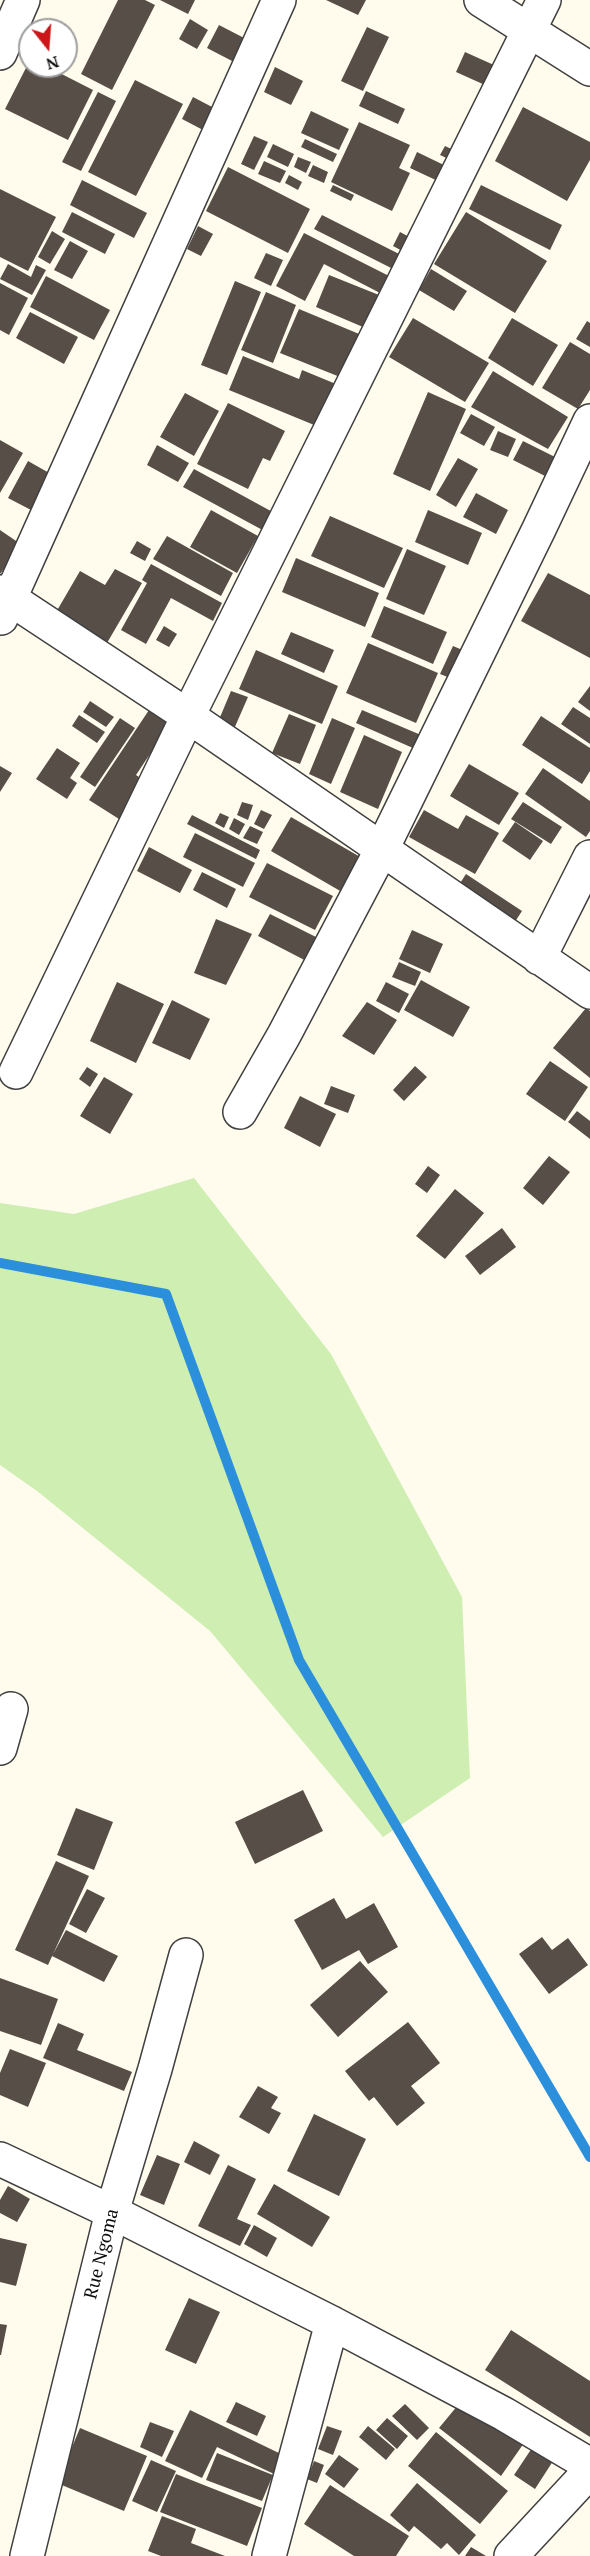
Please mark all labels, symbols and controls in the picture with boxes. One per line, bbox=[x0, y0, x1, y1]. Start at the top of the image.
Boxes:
north arrow bbox=[18, 18, 78, 78]
text: N bbox=[44, 51, 62, 76]
street label: Rue Ngoma bbox=[80, 2207, 124, 2301]

